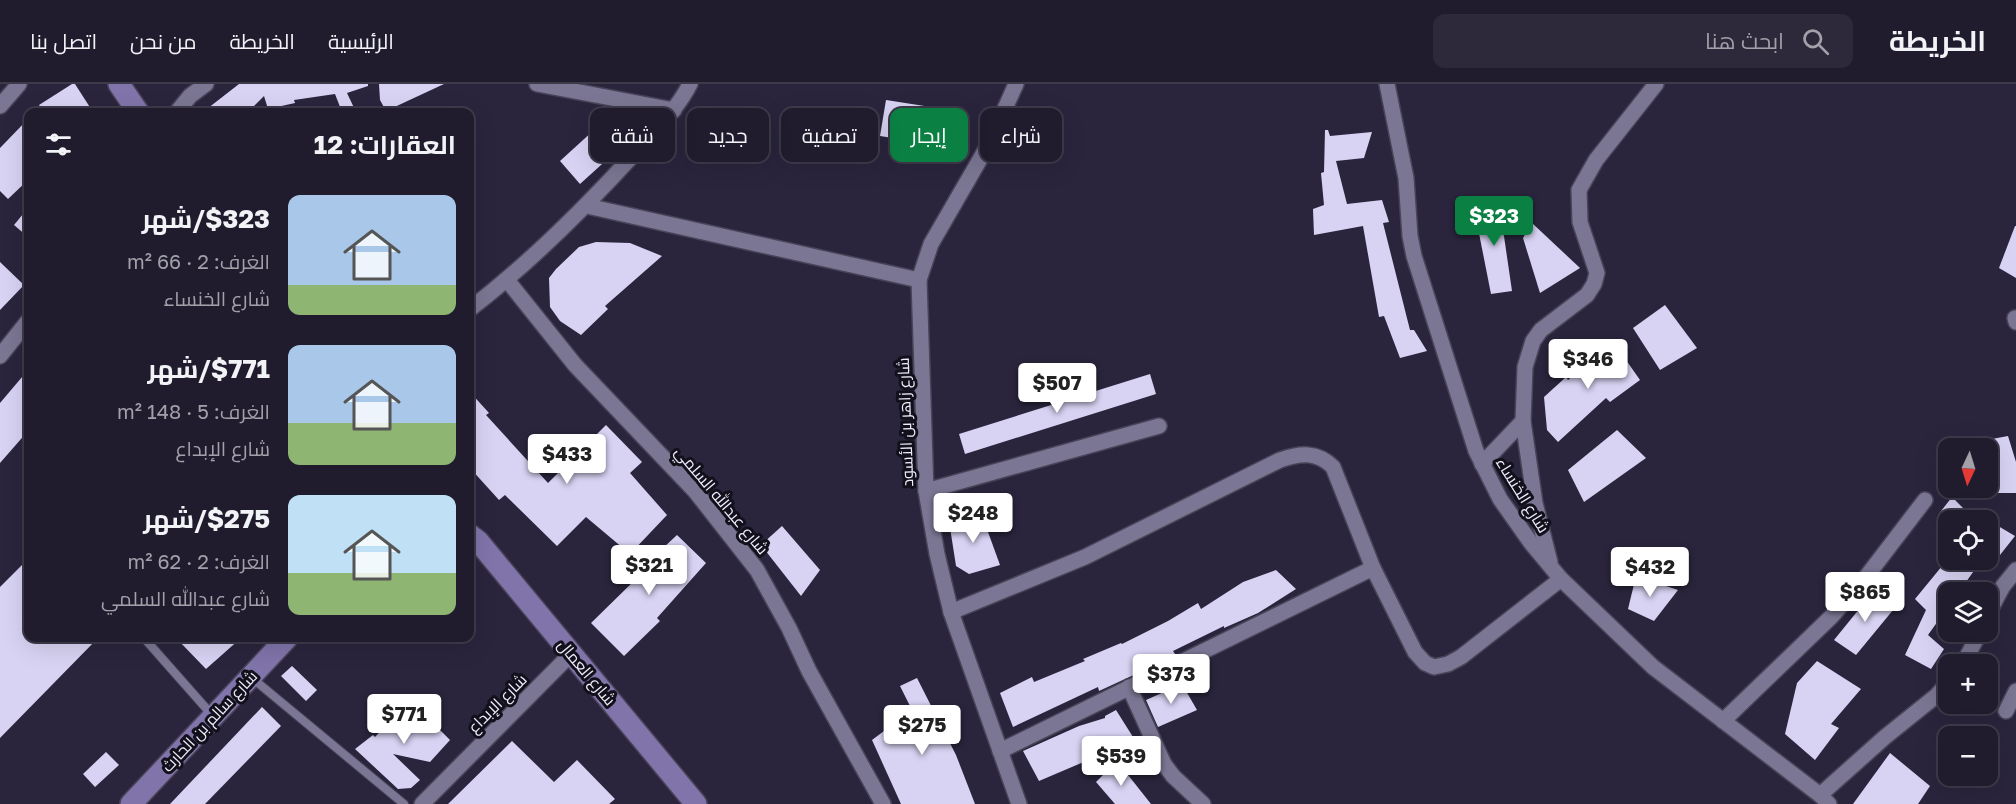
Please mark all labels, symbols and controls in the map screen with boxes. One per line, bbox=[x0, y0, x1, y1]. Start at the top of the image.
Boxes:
search box bbox=[1433, 14, 1853, 68]
text: الخريطة bbox=[1889, 24, 1986, 57]
icon: search bbox=[1799, 25, 1832, 58]
text: ابحث هنا bbox=[1705, 27, 1784, 54]
text: اتصل بنا bbox=[30, 28, 97, 54]
text: من نحن bbox=[130, 28, 196, 54]
text: الخريطة bbox=[229, 28, 295, 54]
text: الرئيسية bbox=[328, 28, 394, 54]
chip: شقة bbox=[590, 108, 675, 162]
chip: جديد bbox=[687, 108, 769, 162]
chip: تصفية bbox=[781, 108, 878, 162]
chip: إيجار bbox=[890, 108, 968, 162]
chip: شراء bbox=[980, 108, 1062, 162]
icon: filters bbox=[42, 128, 75, 161]
text: العقارات: 12 bbox=[314, 129, 456, 160]
pin: $323 bbox=[1458, 196, 1530, 247]
text: $323/شهر bbox=[142, 203, 270, 234]
text: $323 bbox=[1469, 203, 1519, 227]
icon: home bbox=[336, 219, 408, 291]
text: الغرف: 2 · 66 m² bbox=[127, 249, 270, 273]
text: شارع الخنساء bbox=[163, 286, 270, 310]
pin: $346 bbox=[1552, 339, 1624, 390]
text: $346 bbox=[1563, 346, 1613, 370]
text: $771/شهر bbox=[148, 353, 270, 384]
street label: شارع زاهر بن الأسود bbox=[893, 357, 919, 487]
pin: $507 bbox=[1021, 363, 1093, 414]
icon: home bbox=[336, 369, 408, 441]
text: $507 bbox=[1032, 370, 1082, 394]
text: الغرف: 5 · 148 m² bbox=[117, 399, 270, 423]
pin: $433 bbox=[531, 434, 603, 485]
text: شارع الإبداع bbox=[176, 436, 270, 460]
north arrow bbox=[1938, 438, 1998, 498]
map controls bbox=[1938, 438, 1998, 786]
text: $433 bbox=[542, 441, 592, 465]
street label: شارع عبدالله السلمي bbox=[668, 442, 773, 561]
street label: شارع الخنساء bbox=[1490, 454, 1554, 538]
pin: $248 bbox=[937, 493, 1009, 544]
text: $248 bbox=[948, 500, 998, 524]
text: $275/شهر bbox=[143, 503, 270, 534]
button: locate bbox=[1938, 510, 1998, 570]
icon: home bbox=[336, 519, 408, 591]
pin: $321 bbox=[613, 545, 685, 596]
pin: $432 bbox=[1614, 547, 1686, 598]
text: الغرف: 2 · 62 m² bbox=[128, 549, 270, 573]
text: $321 bbox=[625, 552, 673, 576]
text: $432 bbox=[1625, 554, 1675, 578]
pin: $865 bbox=[1829, 572, 1901, 623]
text: $865 bbox=[1839, 579, 1891, 603]
button: layers bbox=[1938, 582, 1998, 642]
text: شارع عبدالله السلمي bbox=[101, 586, 270, 610]
street label: شارع العمال bbox=[552, 635, 620, 710]
pin: $373 bbox=[1135, 654, 1207, 705]
button: + bbox=[1938, 654, 1998, 714]
text: $373 bbox=[1147, 661, 1195, 685]
street label: شارع سالم بن الحارث bbox=[157, 666, 263, 777]
street label: شارع الإبداع bbox=[463, 669, 532, 738]
pin: $771 bbox=[368, 694, 440, 745]
text: $771 bbox=[381, 701, 427, 725]
pin: $275 bbox=[886, 705, 958, 756]
text: $275 bbox=[898, 712, 946, 736]
button: − bbox=[1938, 726, 1998, 786]
pin: $539 bbox=[1085, 736, 1157, 787]
text: $539 bbox=[1096, 743, 1146, 767]

